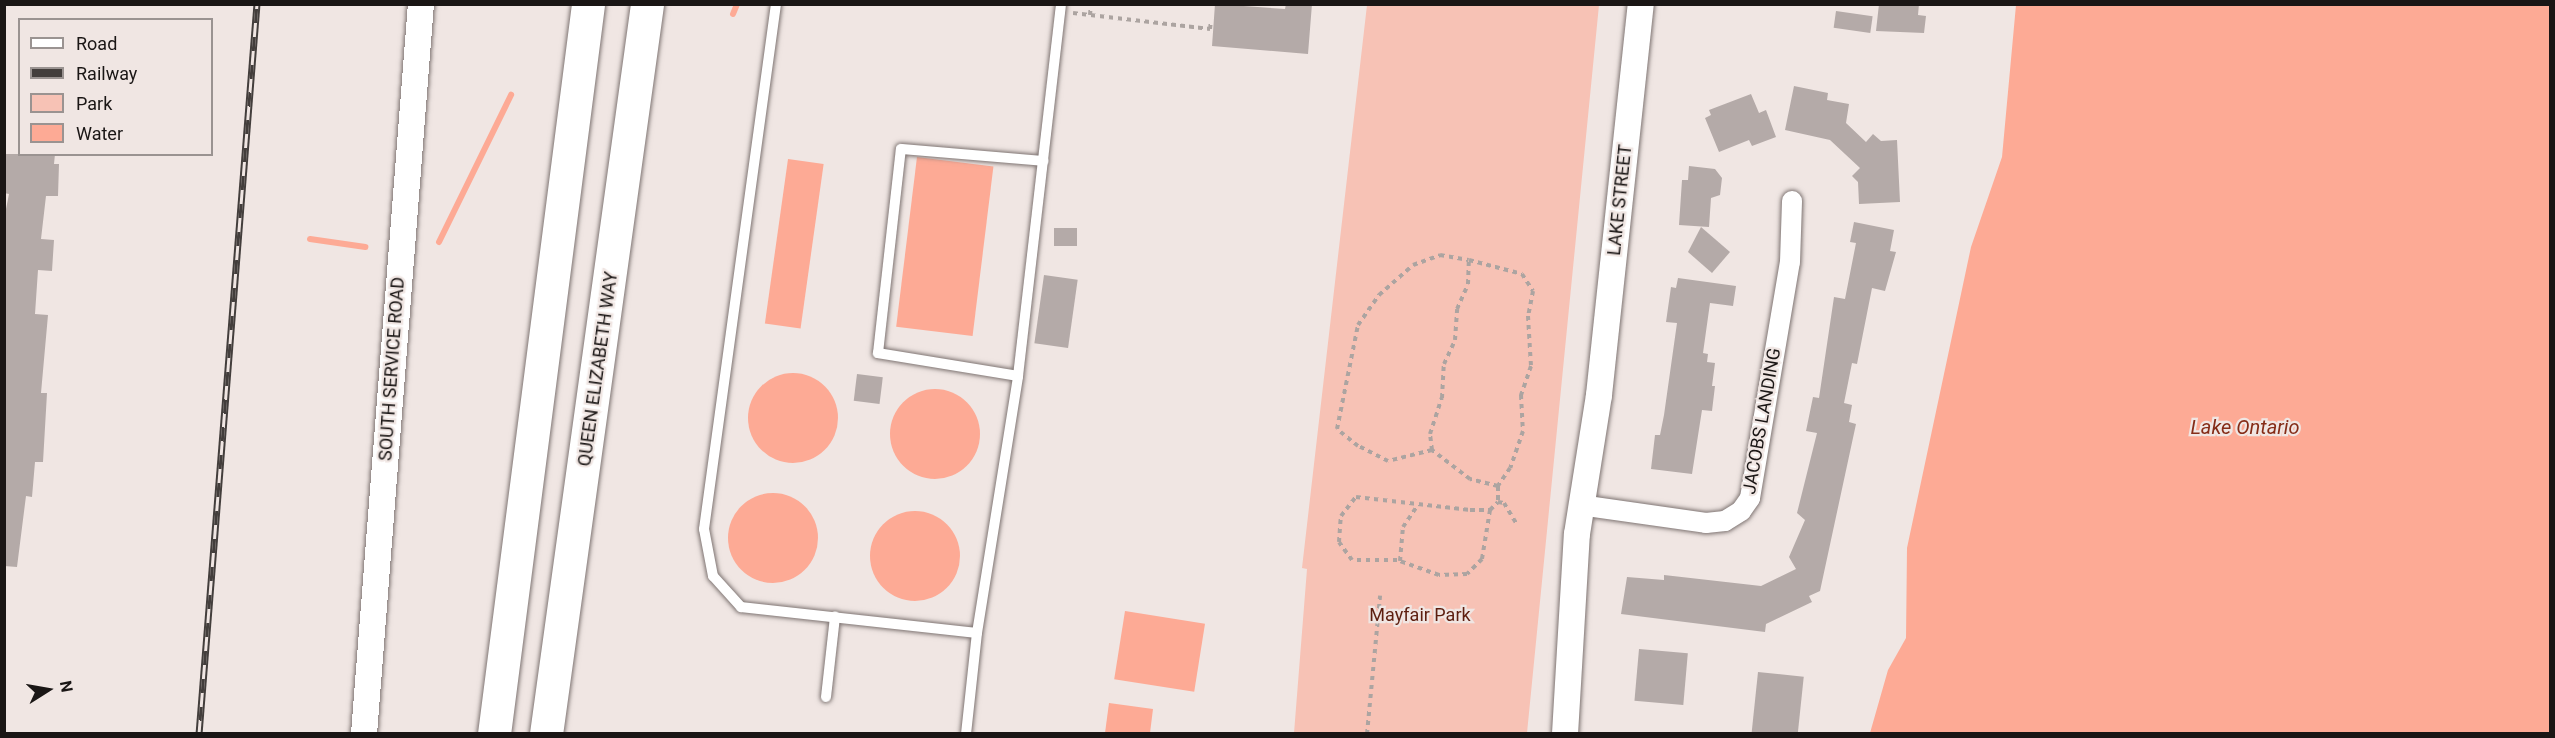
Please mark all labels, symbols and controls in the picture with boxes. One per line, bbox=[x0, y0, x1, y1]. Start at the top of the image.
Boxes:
legend bbox=[18, 18, 213, 156]
text: Road bbox=[76, 33, 117, 54]
text: Railway bbox=[76, 63, 137, 84]
text: Park bbox=[76, 93, 112, 114]
text: Water bbox=[76, 123, 123, 144]
street label: LAKE STREET bbox=[1603, 143, 1637, 257]
street label: QUEEN ELIZABETH WAY bbox=[574, 270, 622, 468]
street label: SOUTH SERVICE ROAD bbox=[375, 276, 409, 462]
street label: JACOBS LANDING bbox=[1739, 346, 1785, 496]
water label: Lake Ontario bbox=[2190, 415, 2300, 439]
park label: Mayfair Park bbox=[1369, 604, 1471, 626]
north arrow bbox=[18, 660, 78, 720]
text: N bbox=[56, 679, 77, 694]

